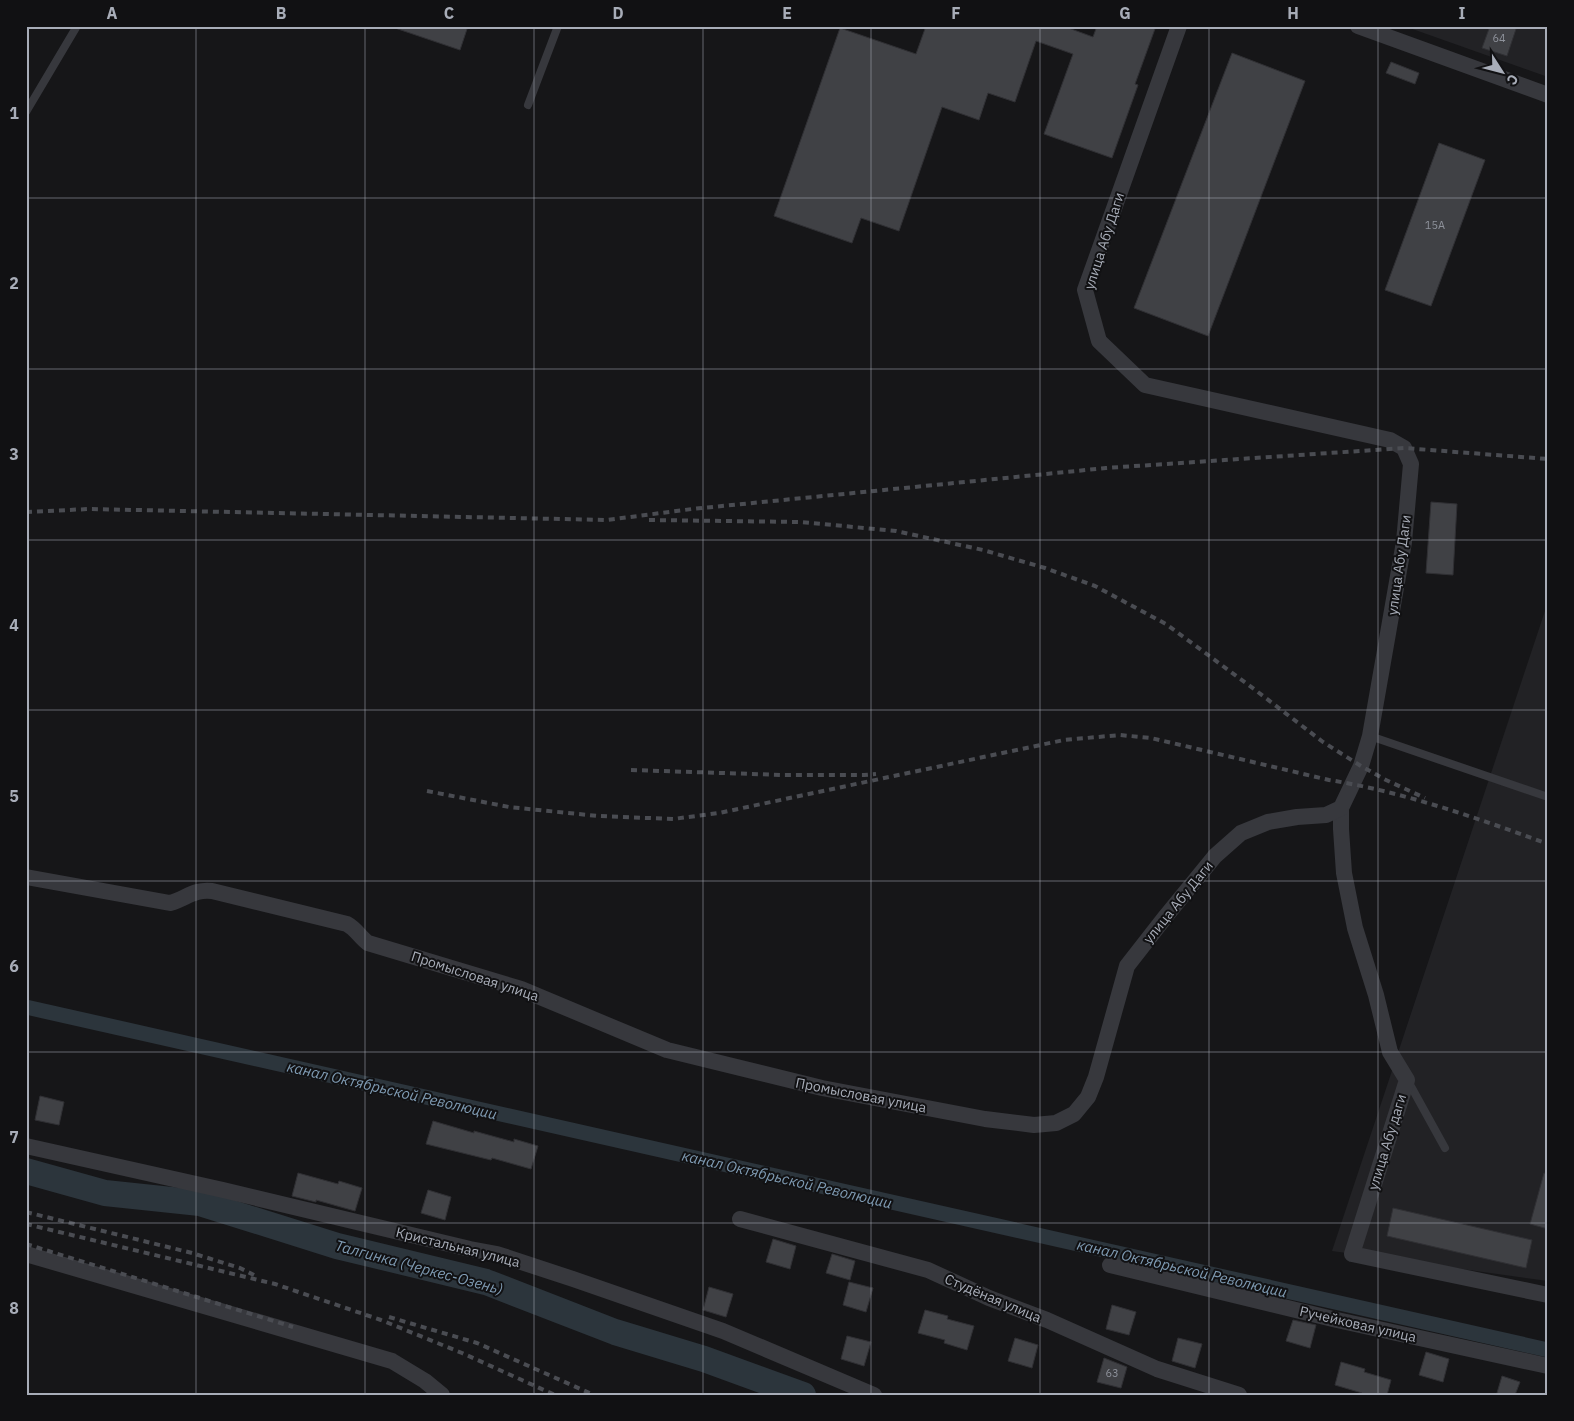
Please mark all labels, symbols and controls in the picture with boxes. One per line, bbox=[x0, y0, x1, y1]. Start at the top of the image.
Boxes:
text: A bbox=[107, 3, 118, 23]
text: B bbox=[276, 3, 287, 23]
text: C bbox=[444, 3, 454, 23]
text: D bbox=[612, 3, 624, 23]
text: E bbox=[782, 3, 792, 23]
text: F bbox=[951, 3, 961, 23]
text: G bbox=[1119, 3, 1131, 23]
text: H bbox=[1287, 3, 1299, 23]
text: I bbox=[1459, 3, 1466, 23]
house number: 64 bbox=[1492, 31, 1506, 45]
north arrow bbox=[1476, 48, 1526, 98]
text: С bbox=[1503, 71, 1522, 89]
text: 1 bbox=[9, 103, 19, 123]
street label: улица Абу Даги bbox=[1080, 190, 1128, 292]
house number: 15А bbox=[1425, 218, 1445, 232]
text: 2 bbox=[9, 273, 19, 293]
text: 3 bbox=[9, 444, 19, 464]
street label: улица Абу Даги bbox=[1383, 514, 1415, 616]
text: 4 bbox=[9, 615, 19, 635]
text: 5 bbox=[9, 786, 19, 806]
street label: улица Абу Даги bbox=[1139, 857, 1217, 947]
street label: Промысловая улица bbox=[409, 947, 542, 1005]
text: 6 bbox=[9, 956, 19, 976]
water label: канал Октябрьской Революции bbox=[285, 1057, 499, 1123]
street label: Промысловая улица bbox=[794, 1073, 929, 1117]
street label: улица Абу даги bbox=[1364, 1092, 1410, 1192]
text: 7 bbox=[9, 1127, 19, 1147]
water label: канал Октябрьской Революции bbox=[680, 1146, 894, 1212]
street label: Кристальная улица bbox=[394, 1223, 522, 1271]
water label: Талгинка (Черкес-Озень) bbox=[333, 1235, 505, 1299]
water label: канал Октябрьской Революции bbox=[1075, 1235, 1289, 1301]
street label: Студёная улица bbox=[942, 1269, 1045, 1327]
text: 8 bbox=[9, 1298, 19, 1318]
street label: Ручейковая улица bbox=[1298, 1302, 1419, 1346]
house number: 63 bbox=[1105, 1366, 1119, 1380]

